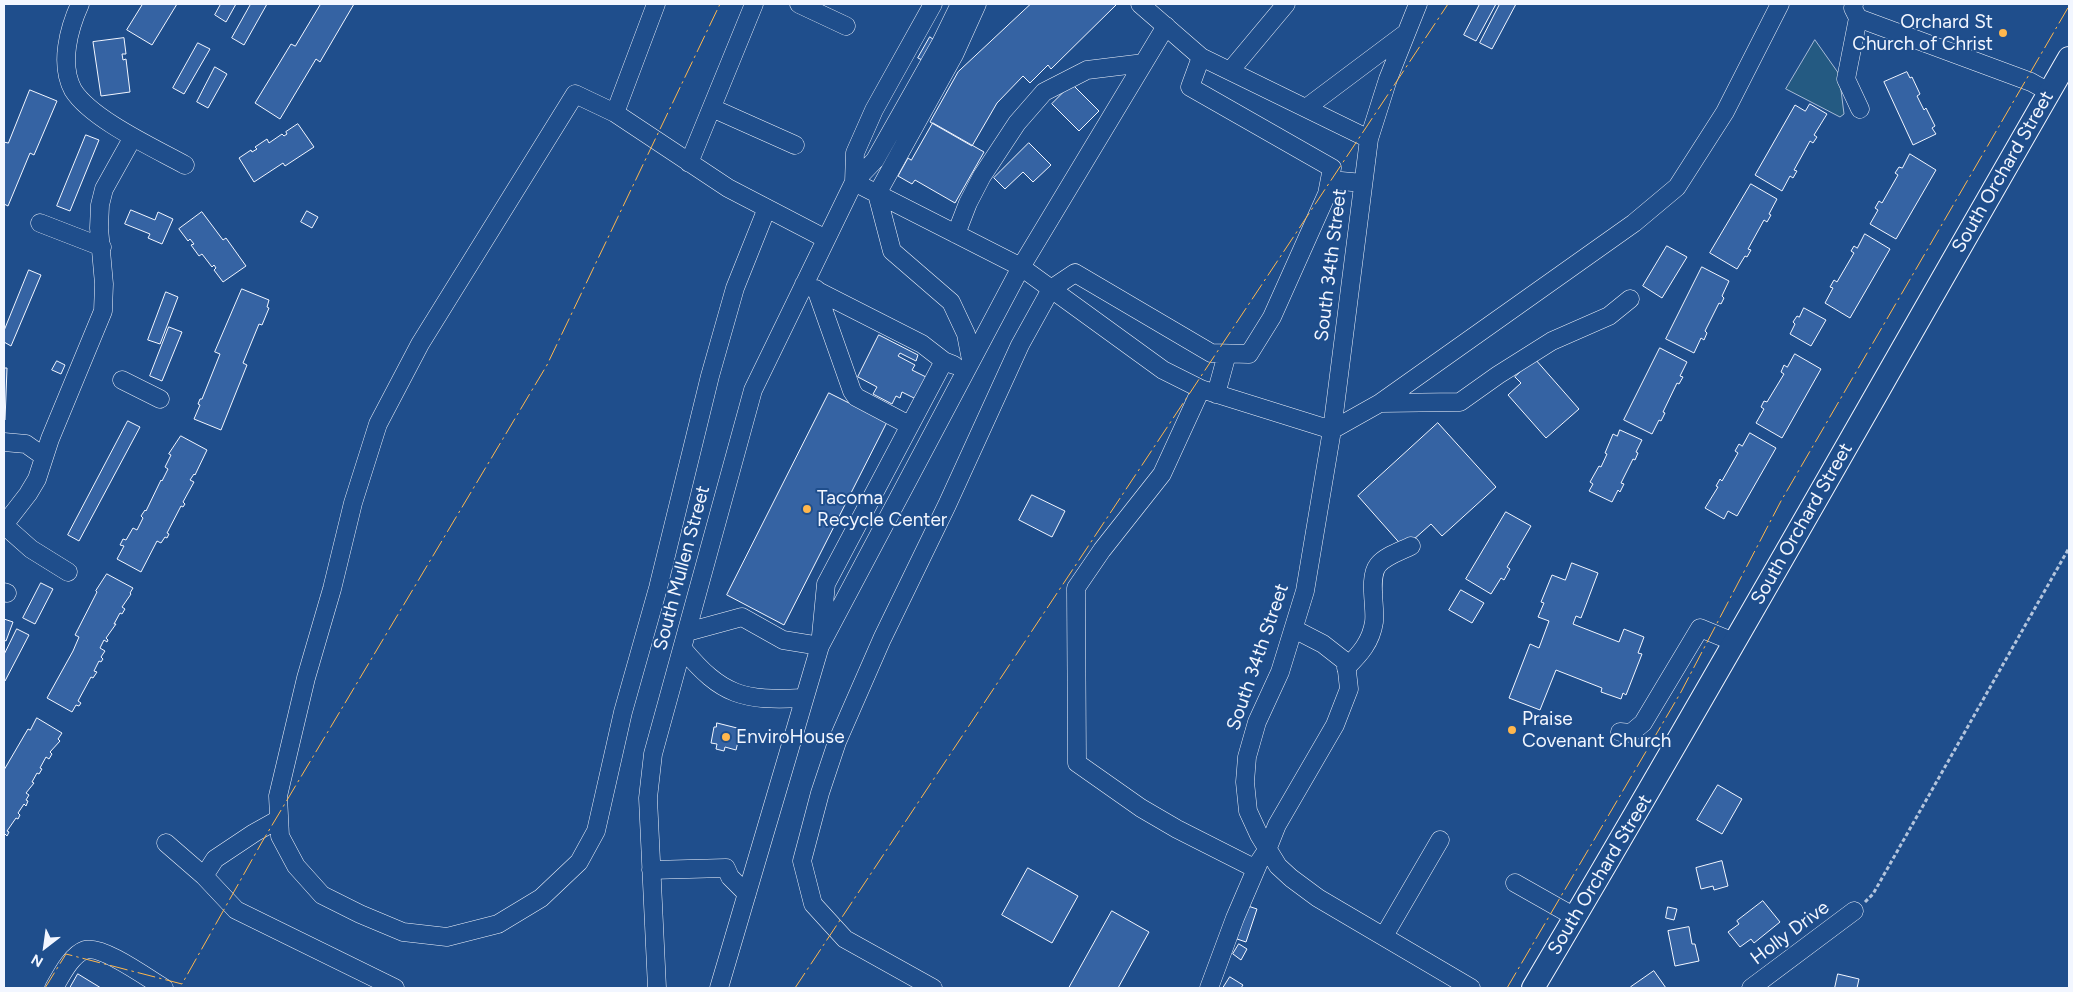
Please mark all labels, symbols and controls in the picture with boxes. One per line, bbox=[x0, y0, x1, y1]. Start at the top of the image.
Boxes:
place label: Orchard St Church of Christ bbox=[1852, 11, 1993, 55]
marker: Orchard St Church of Christ bbox=[1997, 27, 2009, 39]
street label: South Orchard Street bbox=[1947, 87, 2059, 257]
street label: South 34th Street bbox=[1310, 187, 1352, 343]
street label: South Orchard Street bbox=[1746, 439, 1858, 609]
street label: South Mullen Street bbox=[649, 483, 715, 653]
place label: Tacoma Recycle Center bbox=[817, 487, 947, 531]
marker: Tacoma Recycle Center bbox=[801, 503, 813, 515]
street label: South 34th Street bbox=[1222, 581, 1294, 733]
place label: Praise Covenant Church bbox=[1522, 708, 1671, 752]
marker: Praise Covenant Church bbox=[1506, 724, 1518, 736]
place label: EnviroHouse bbox=[736, 726, 845, 748]
marker: EnviroHouse bbox=[720, 731, 732, 743]
street label: South Orchard Street bbox=[1543, 791, 1657, 959]
street label: Holly Drive bbox=[1746, 896, 1834, 970]
north arrow bbox=[20, 922, 70, 972]
text: N bbox=[28, 950, 46, 970]

